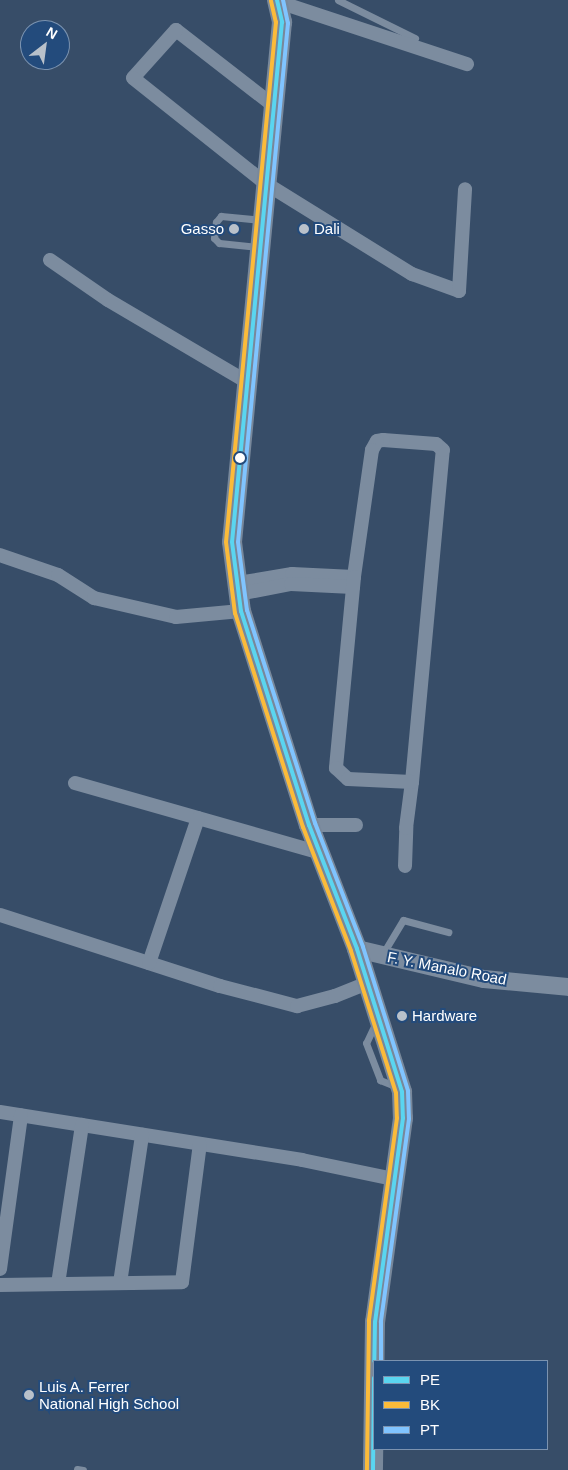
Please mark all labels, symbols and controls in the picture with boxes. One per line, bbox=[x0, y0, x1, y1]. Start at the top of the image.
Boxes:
north arrow bbox=[20, 20, 70, 70]
text: N bbox=[44, 23, 60, 42]
place label: Gasso bbox=[181, 220, 224, 238]
place label: Dali bbox=[314, 220, 340, 238]
marker: Gasso bbox=[228, 223, 240, 235]
marker: Dali bbox=[298, 223, 310, 235]
unlabelled marker bbox=[235, 453, 245, 463]
street label: F. Y. Manalo Road bbox=[386, 948, 508, 988]
place label: Hardware bbox=[412, 1007, 477, 1025]
marker: Hardware bbox=[396, 1010, 408, 1022]
legend bbox=[373, 1360, 548, 1450]
text: PE bbox=[420, 1371, 440, 1388]
place label: Luis A. Ferrer National High School bbox=[39, 1377, 179, 1412]
marker: Luis A. Ferrer National High School bbox=[23, 1389, 35, 1401]
text: BK bbox=[420, 1396, 440, 1413]
text: PT bbox=[420, 1421, 439, 1438]

